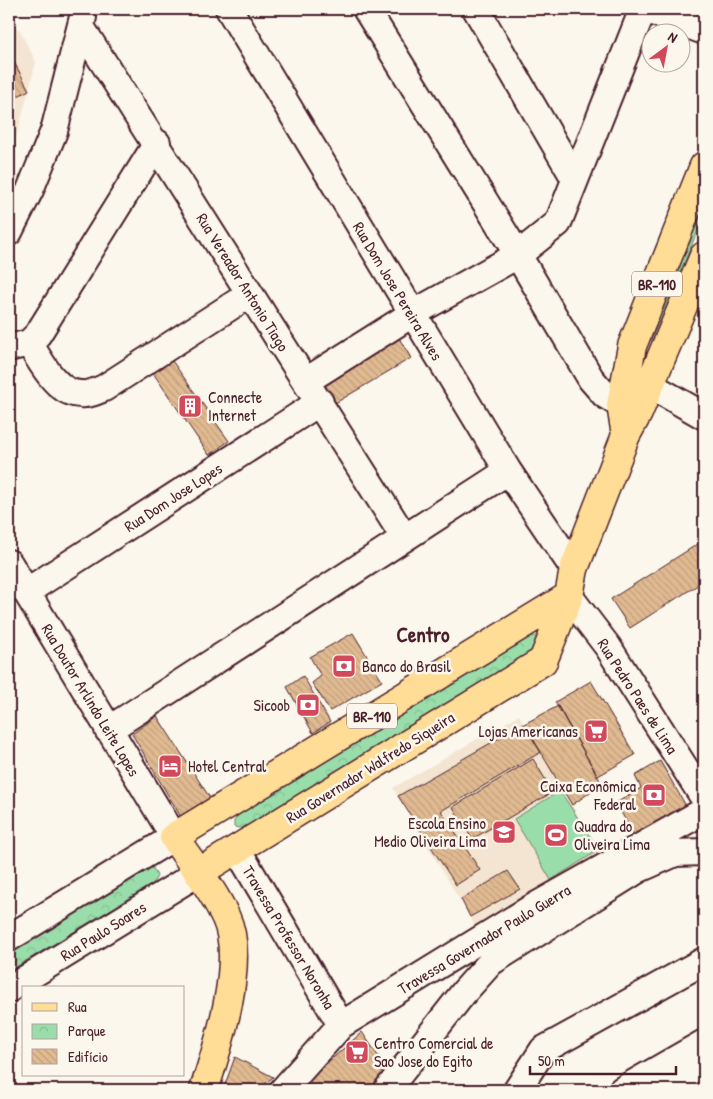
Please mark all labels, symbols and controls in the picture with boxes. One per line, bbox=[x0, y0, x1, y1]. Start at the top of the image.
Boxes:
north arrow bbox=[640, 22, 690, 72]
text: N bbox=[665, 27, 682, 47]
street label: Rua Vereador Antonio Tiago bbox=[192, 209, 295, 356]
street label: Rua Dom Jose Pereira Alves bbox=[348, 218, 448, 364]
road number: BR-110 bbox=[632, 272, 682, 296]
place label: Connecte Internet bbox=[208, 386, 263, 426]
building icon: Connecte Internet bbox=[177, 393, 203, 419]
street label: Rua Dom Jose Lopes bbox=[120, 457, 226, 537]
street label: Rua Doutor Arlindo Leite Lopes bbox=[37, 620, 145, 780]
district label: Centro bbox=[396, 620, 450, 649]
street label: Rua Pedro Paes de Lima bbox=[592, 634, 684, 758]
bank icon: Banco do Brasil bbox=[331, 653, 357, 679]
place label: Banco do Brasil bbox=[362, 655, 452, 677]
bank icon: Sicoob bbox=[295, 692, 321, 718]
place label: Sicoob bbox=[253, 694, 290, 716]
road number: BR-110 bbox=[347, 704, 397, 728]
street label: Rua Governador Walfredo Siqueira bbox=[282, 706, 458, 828]
supermarket icon: Lojas Americanas bbox=[583, 718, 609, 744]
place label: Lojas Americanas bbox=[479, 720, 578, 742]
hotel icon: Hotel Central bbox=[157, 753, 183, 779]
place label: Hotel Central bbox=[188, 755, 267, 777]
place label: Caixa Econômica Federal bbox=[540, 775, 637, 815]
bank icon: Caixa Econômica Federal bbox=[641, 782, 667, 808]
place label: Escola Ensino Medio Oliveira Lima bbox=[374, 812, 487, 852]
place label: Quadra do Oliveira Lima bbox=[574, 815, 650, 855]
school or university icon: Escola Ensino Medio Oliveira Lima bbox=[491, 819, 517, 845]
sports icon: Quadra do Oliveira Lima bbox=[543, 822, 569, 848]
street label: Travessa Professor Noronha bbox=[237, 861, 341, 1013]
street label: Travessa Governador Paulo Guerra bbox=[394, 879, 574, 999]
street label: Rua Paulo Soares bbox=[56, 896, 150, 966]
legend bbox=[22, 986, 185, 1076]
text: Rua bbox=[68, 996, 87, 1017]
text: Parque bbox=[68, 1020, 106, 1041]
place label: Centro Comercial de Sao Jose do Egito bbox=[374, 1032, 494, 1072]
supermarket icon: Centro Comercial de Sao Jose do Egito bbox=[344, 1039, 370, 1065]
scale bar bbox=[530, 1044, 677, 1076]
text: Edifício bbox=[68, 1046, 108, 1067]
text: 50 m bbox=[538, 1050, 565, 1071]

